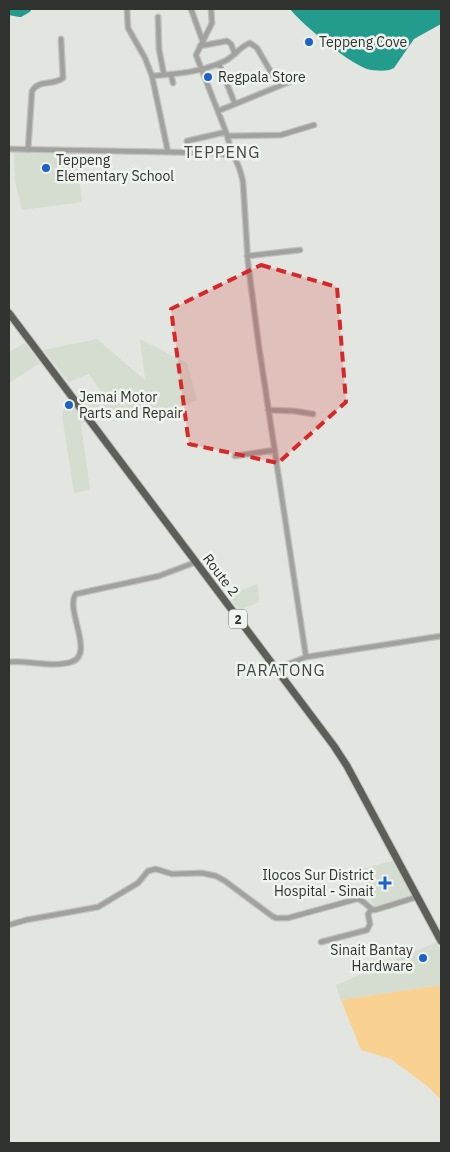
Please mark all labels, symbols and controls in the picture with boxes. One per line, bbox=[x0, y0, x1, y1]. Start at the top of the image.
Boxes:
place label: Teppeng Cove bbox=[319, 33, 408, 51]
marker: Teppeng Cove bbox=[303, 36, 315, 48]
place label: Regpala Store bbox=[218, 68, 306, 86]
marker: Regpala Store bbox=[202, 71, 214, 83]
district label: TEPPENG bbox=[184, 142, 260, 162]
place label: Teppeng Elementary School bbox=[56, 151, 174, 185]
marker: Teppeng Elementary School bbox=[40, 162, 52, 174]
place label: Jemai Motor Parts and Repair bbox=[79, 388, 183, 422]
marker: Jemai Motor Parts and Repair bbox=[63, 399, 75, 411]
street label: Route 2 bbox=[199, 550, 243, 600]
road number: 2 bbox=[229, 610, 247, 628]
district label: PARATONG bbox=[236, 660, 326, 680]
place label: Ilocos Sur District Hospital - Sinait bbox=[262, 866, 374, 900]
marker: Ilocos Sur District Hospital - Sinait bbox=[378, 876, 392, 890]
place label: Sinait Bantay Hardware bbox=[330, 941, 413, 975]
marker: Sinait Bantay Hardware bbox=[417, 952, 429, 964]

